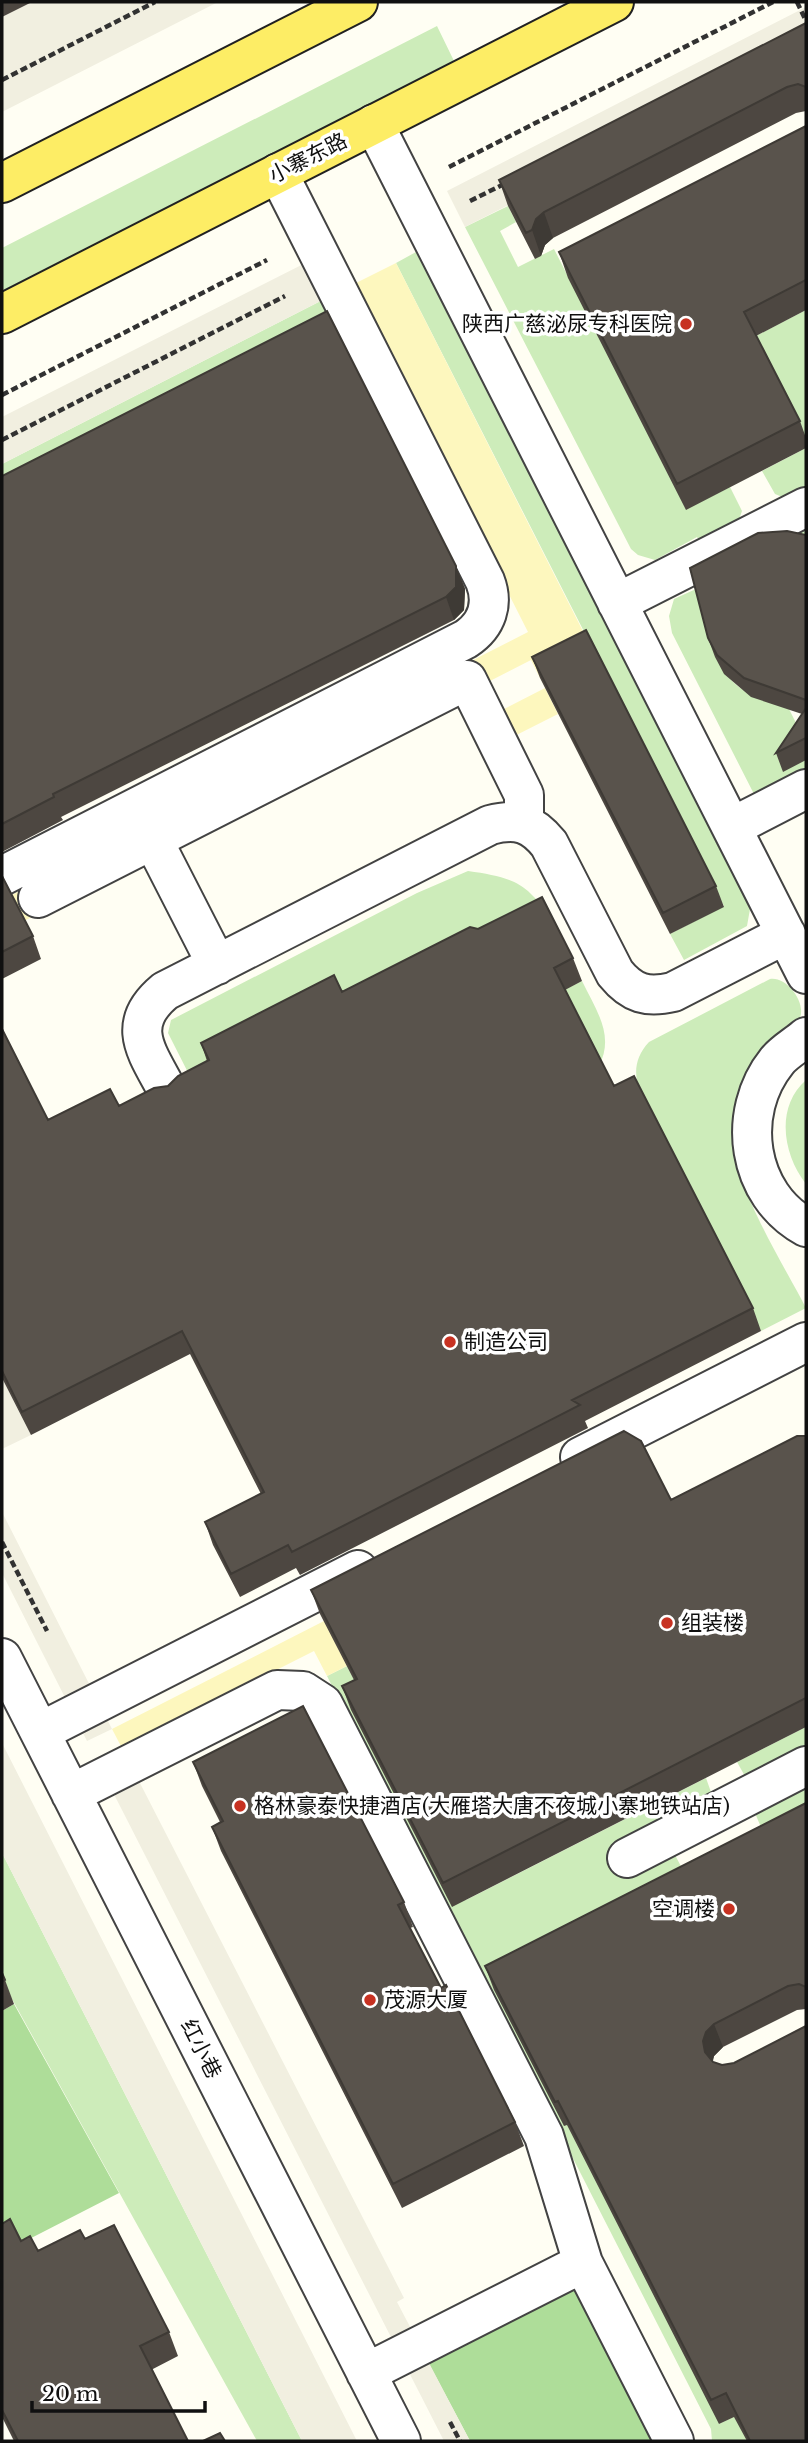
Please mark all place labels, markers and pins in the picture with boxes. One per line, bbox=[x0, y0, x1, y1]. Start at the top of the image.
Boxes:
place label: 陕西广慈泌尿专科医院 bbox=[462, 311, 672, 337]
marker: 陕西广慈泌尿专科医院 bbox=[678, 316, 694, 332]
place label: 制造公司 bbox=[464, 1329, 548, 1355]
marker: 制造公司 bbox=[442, 1334, 458, 1350]
place label: 组装楼 bbox=[681, 1610, 744, 1636]
marker: 组装楼 bbox=[659, 1615, 675, 1631]
place label: 格林豪泰快捷酒店(大雁塔大唐不夜城小寨地铁站店) bbox=[254, 1793, 730, 1819]
marker: 格林豪泰快捷酒店(大雁塔大唐不夜城小寨地铁站店) bbox=[232, 1798, 248, 1814]
place label: 空调楼 bbox=[652, 1896, 715, 1922]
marker: 空调楼 bbox=[721, 1901, 737, 1917]
place label: 茂源大厦 bbox=[384, 1987, 468, 2013]
marker: 茂源大厦 bbox=[362, 1992, 378, 2008]

